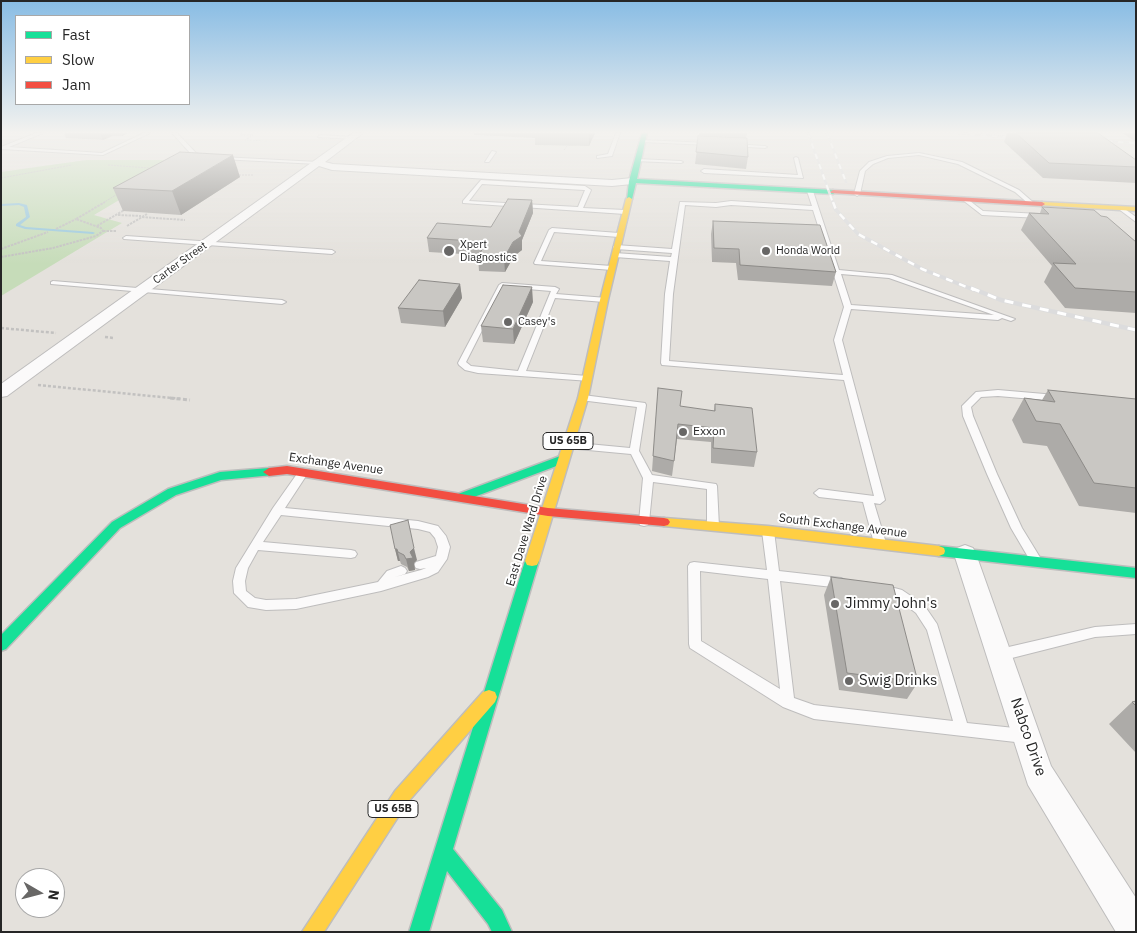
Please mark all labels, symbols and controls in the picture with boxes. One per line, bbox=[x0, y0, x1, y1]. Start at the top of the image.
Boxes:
legend bbox=[15, 15, 190, 105]
text: Fast bbox=[62, 25, 90, 44]
text: Slow bbox=[62, 50, 95, 69]
text: Jam bbox=[62, 75, 91, 94]
place label: Xpert Diagnostics bbox=[460, 238, 517, 264]
street label: Carter Street bbox=[150, 239, 210, 287]
marker: Xpert Diagnostics bbox=[442, 244, 456, 258]
place label: Honda World bbox=[776, 244, 840, 258]
marker: Honda World bbox=[760, 245, 772, 257]
place label: Casey's bbox=[518, 315, 556, 329]
marker: Casey's bbox=[502, 316, 514, 328]
place label: Exxon bbox=[693, 425, 726, 439]
marker: Exxon bbox=[677, 426, 689, 438]
road number: US 65B bbox=[543, 432, 593, 450]
street label: Exchange Avenue bbox=[288, 450, 384, 478]
street label: East Dave Ward Drive bbox=[503, 474, 551, 588]
street label: South Exchange Avenue bbox=[778, 511, 908, 541]
place label: Jimmy John's bbox=[845, 595, 937, 613]
marker: Jimmy John's bbox=[829, 598, 841, 610]
place label: Swig Drinks bbox=[859, 672, 937, 690]
marker: Swig Drinks bbox=[843, 675, 855, 687]
street label: Nabco Drive bbox=[1006, 696, 1050, 778]
road number: US 65B bbox=[368, 801, 418, 818]
north arrow bbox=[15, 868, 65, 918]
text: N bbox=[44, 889, 63, 901]

